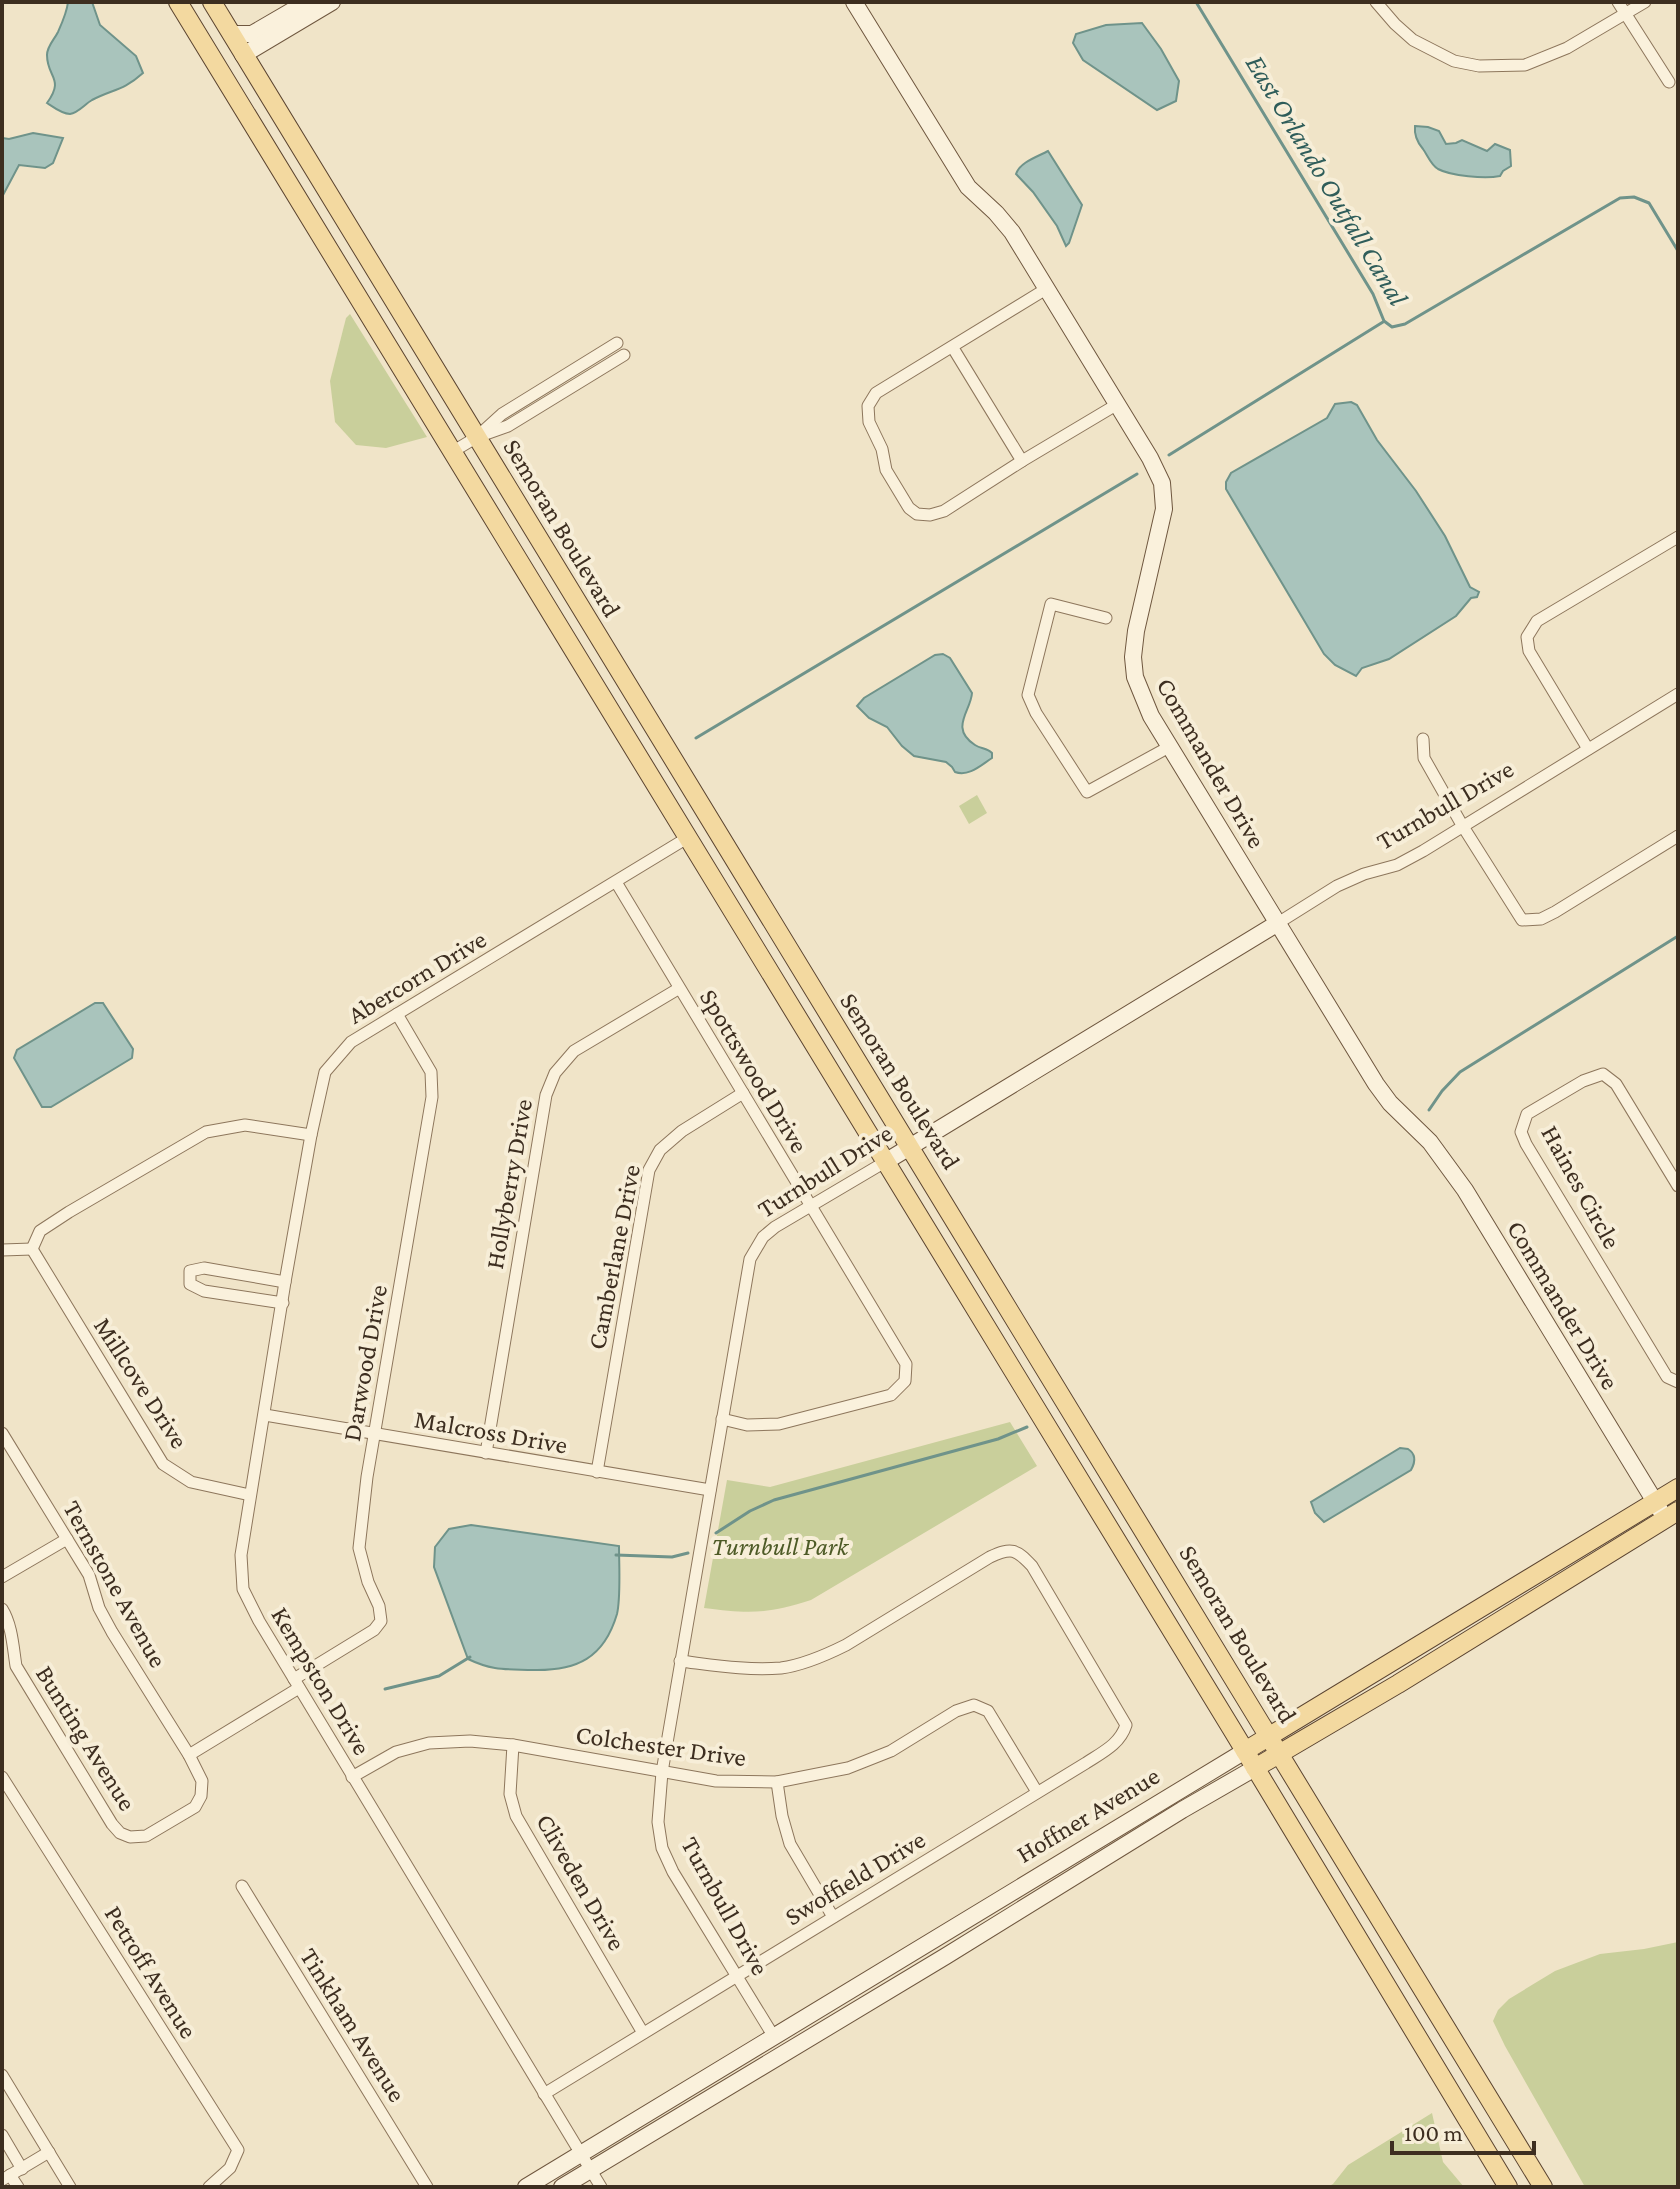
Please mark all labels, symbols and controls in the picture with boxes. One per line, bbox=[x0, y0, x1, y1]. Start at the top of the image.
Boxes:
water label: East Orlando Outfall Canal bbox=[1240, 49, 1415, 312]
street label: Semoran Boulevard bbox=[497, 434, 627, 622]
street label: Commander Drive bbox=[1151, 673, 1271, 853]
street label: Turnbull Drive bbox=[1371, 754, 1519, 856]
street label: Abercorn Drive bbox=[343, 924, 491, 1030]
street label: Spottswood Drive bbox=[694, 984, 814, 1158]
street label: Semoran Boulevard bbox=[834, 988, 966, 1175]
street label: Hollyberry Drive bbox=[480, 1097, 538, 1271]
street label: Turnbull Drive bbox=[752, 1118, 898, 1224]
street label: Haines Circle bbox=[1535, 1120, 1627, 1254]
street label: Camberlane Drive bbox=[582, 1162, 646, 1352]
street label: Commander Drive bbox=[1501, 1215, 1625, 1395]
street label: Darwood Drive bbox=[337, 1282, 393, 1444]
street label: Millcove Drive bbox=[88, 1312, 194, 1454]
street label: Malcross Drive bbox=[412, 1404, 570, 1460]
street label: Ternstone Avenue bbox=[57, 1496, 173, 1672]
park label: Turnbull Park bbox=[712, 1532, 850, 1561]
street label: Semoran Boulevard bbox=[1173, 1540, 1303, 1728]
street label: Kempston Drive bbox=[265, 1602, 377, 1760]
street label: Bunting Avenue bbox=[30, 1660, 142, 1816]
street label: Colchester Drive bbox=[574, 1720, 748, 1772]
street label: Hoffner Avenue bbox=[1011, 1761, 1165, 1869]
street label: Cliveden Drive bbox=[530, 1809, 632, 1955]
street label: Swoffield Drive bbox=[780, 1825, 930, 1931]
street label: Turnbull Drive bbox=[675, 1832, 775, 1980]
street label: Petroff Avenue bbox=[99, 1900, 203, 2044]
street label: Tinkham Avenue bbox=[294, 1943, 412, 2107]
scale bar bbox=[1392, 2105, 1534, 2155]
text: 100 m bbox=[1404, 2119, 1463, 2146]

